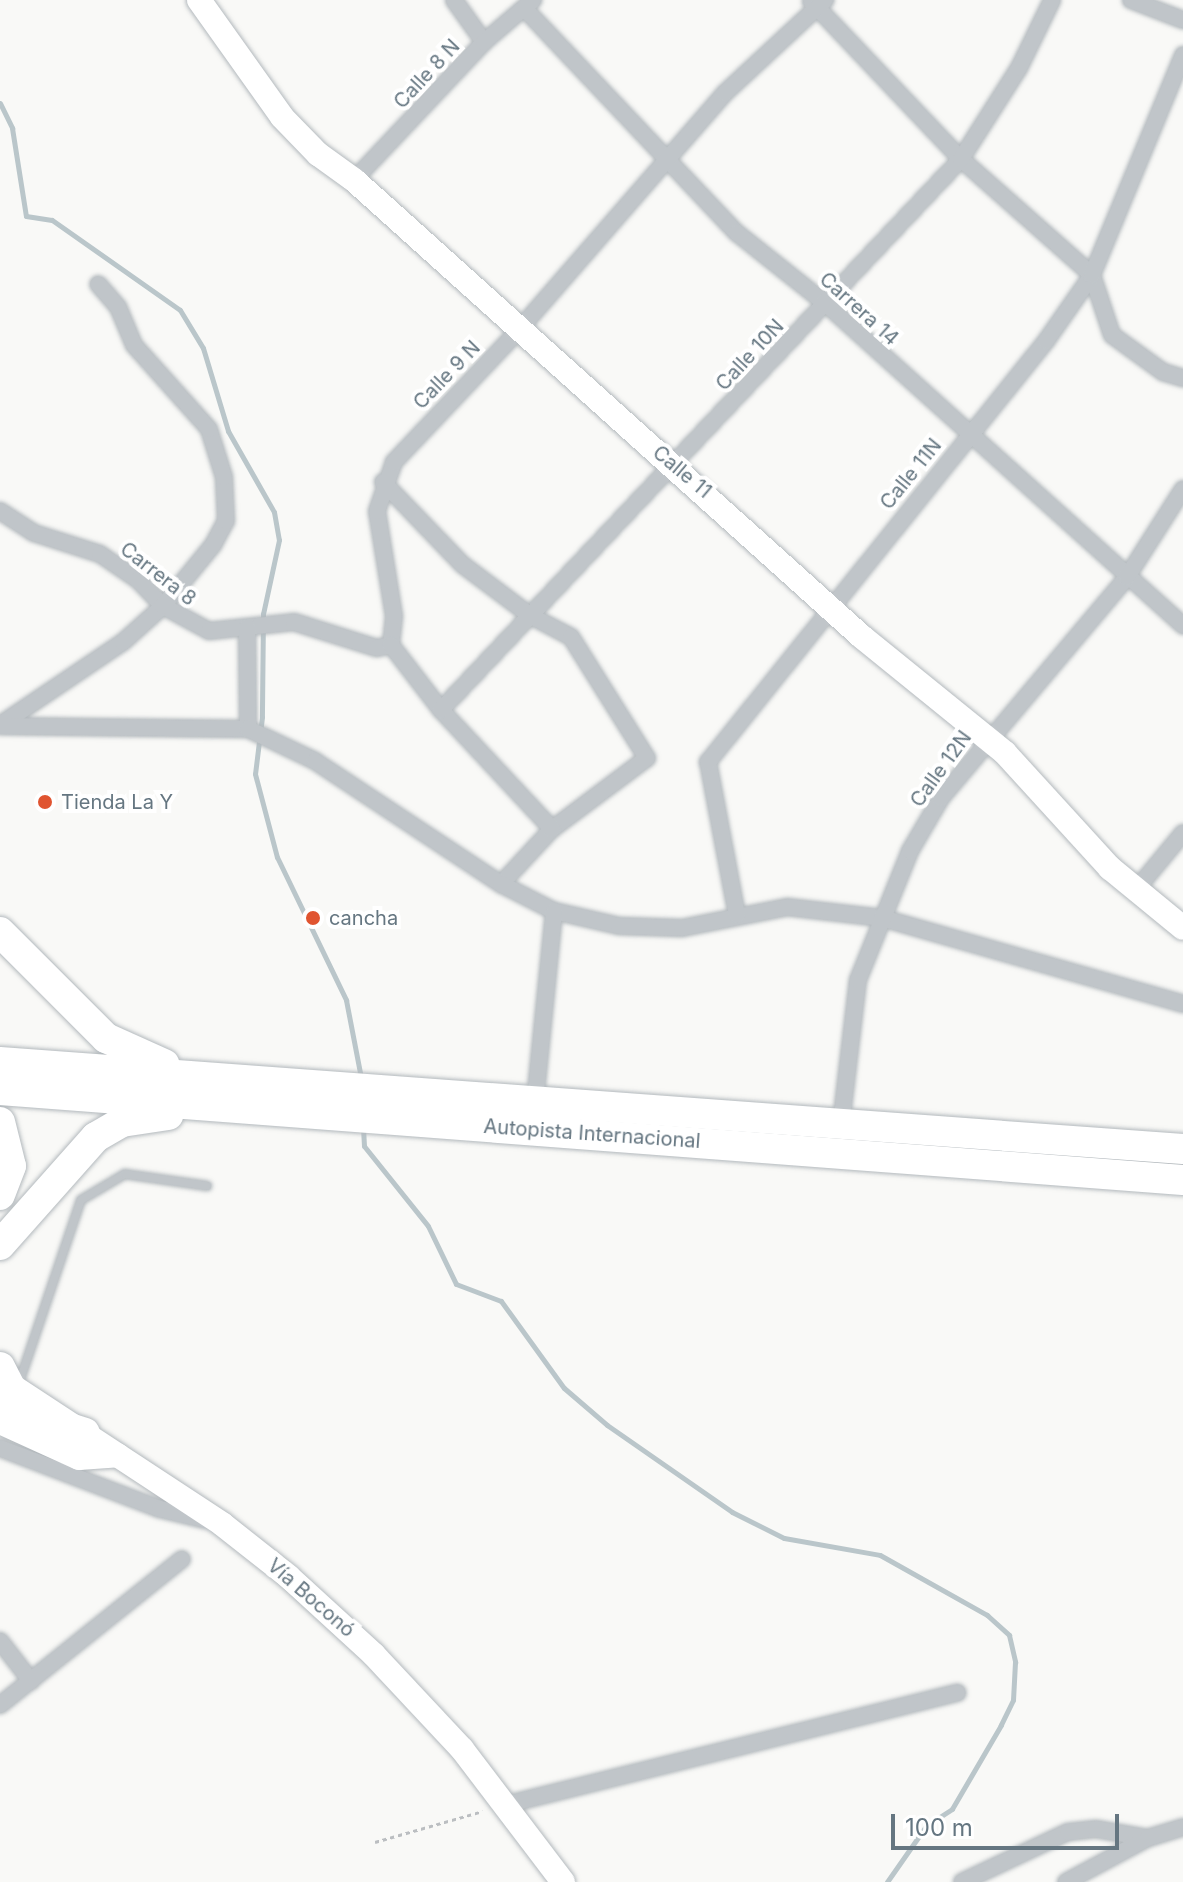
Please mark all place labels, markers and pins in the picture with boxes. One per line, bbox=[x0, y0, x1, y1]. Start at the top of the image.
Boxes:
place label: Tienda La Y bbox=[61, 790, 173, 814]
marker: Tienda La Y bbox=[36, 793, 54, 811]
place label: cancha bbox=[329, 906, 398, 930]
marker: cancha bbox=[304, 909, 322, 927]

